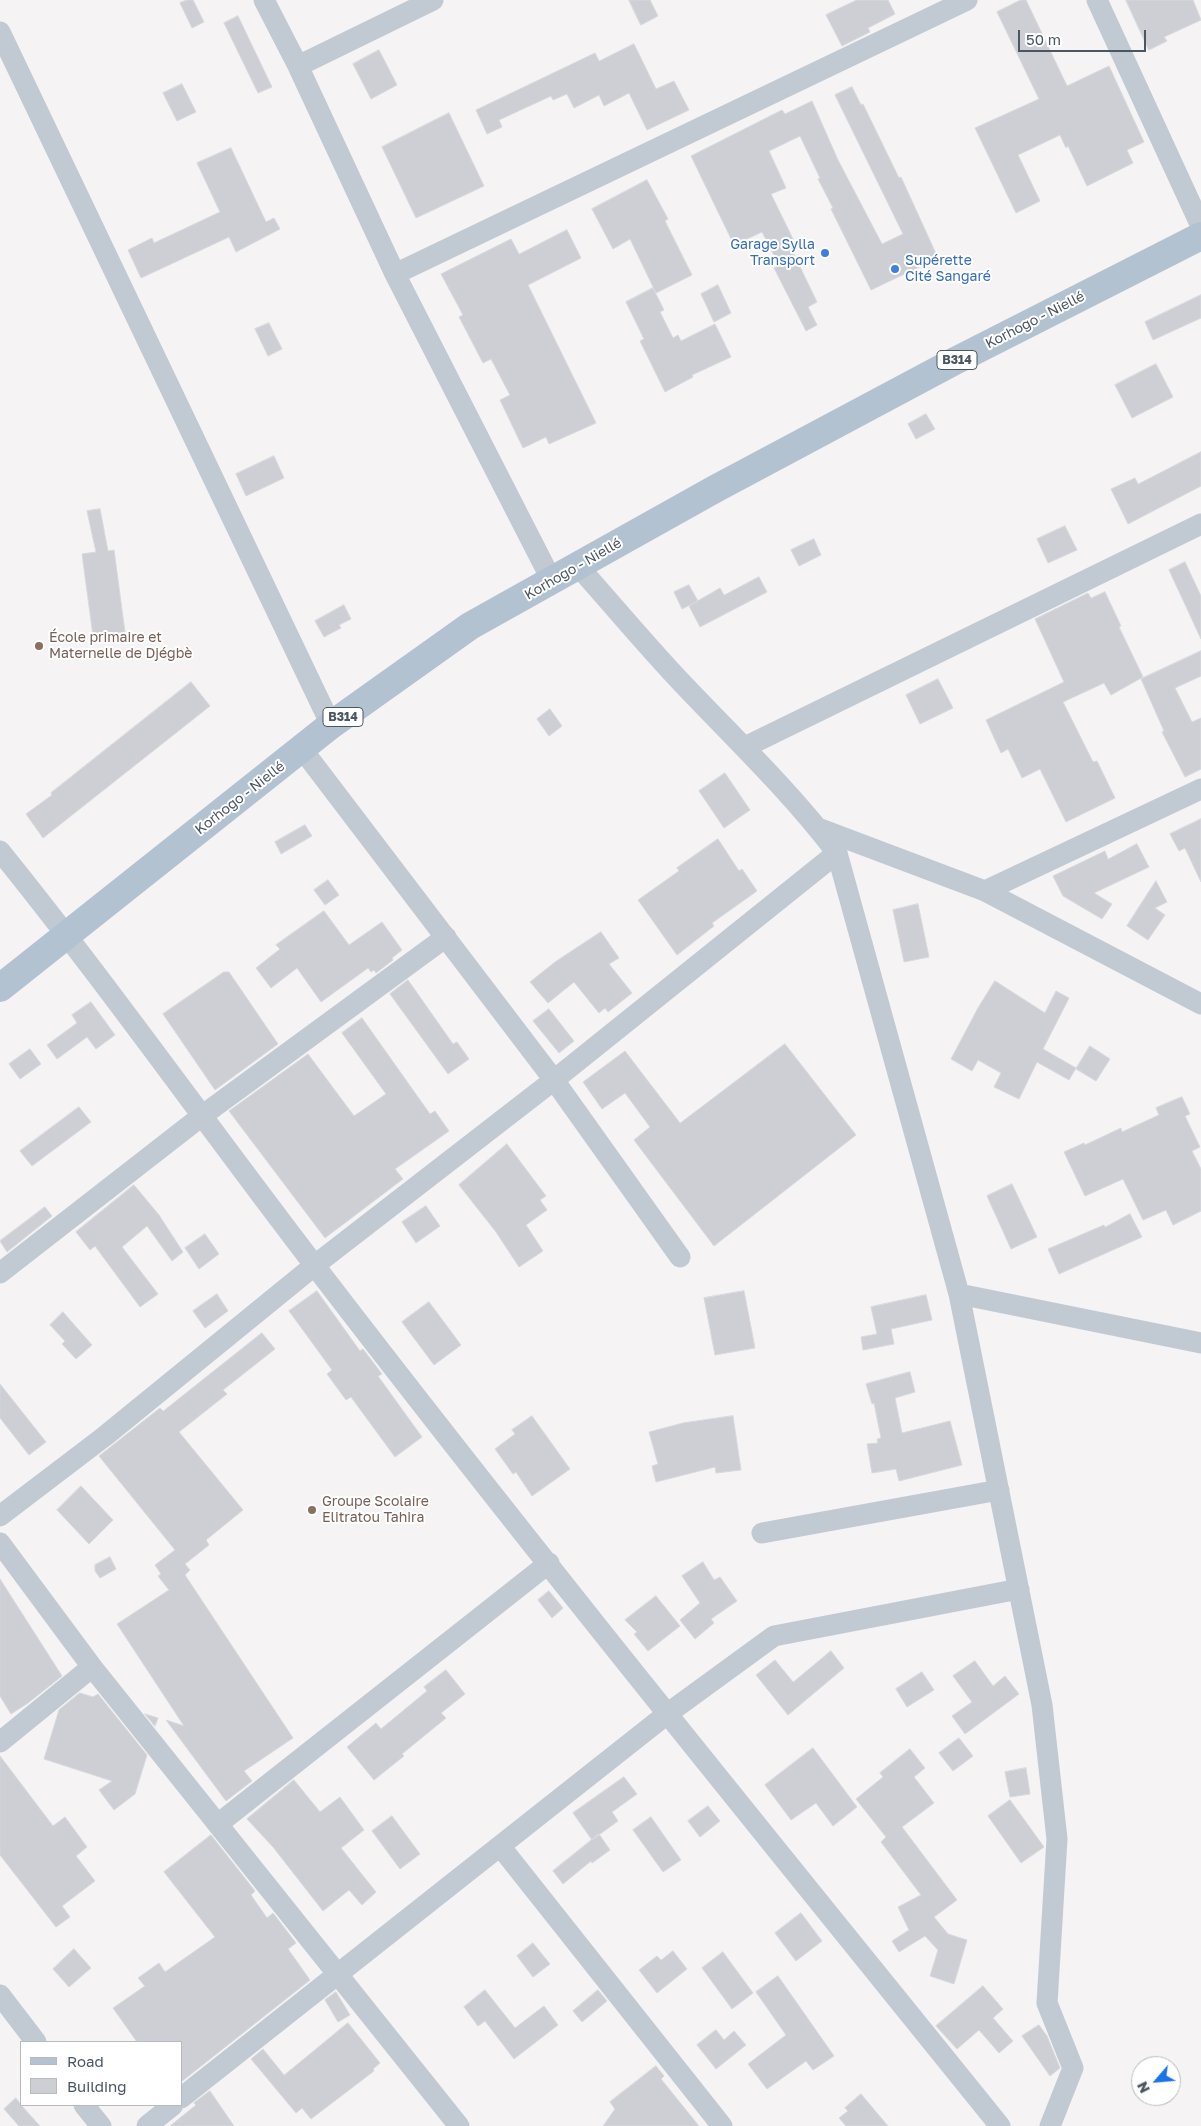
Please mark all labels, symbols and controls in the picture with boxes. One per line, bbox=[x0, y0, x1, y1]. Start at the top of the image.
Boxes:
scale bar bbox=[1021, 20, 1148, 52]
text: 50 m bbox=[1026, 30, 1061, 48]
place label: Garage Sylla Transport bbox=[730, 237, 815, 270]
marker: Garage Sylla Transport bbox=[819, 247, 831, 259]
place label: Supérette Cité Sangaré bbox=[905, 253, 991, 286]
marker: Supérette Cité Sangaré bbox=[889, 263, 901, 275]
street label: Korhogo - Niellé bbox=[983, 288, 1087, 352]
road number: B314 bbox=[937, 350, 977, 370]
street label: Korhogo - Niellé bbox=[522, 534, 624, 604]
place label: École primaire et Maternelle de Djégbè bbox=[49, 630, 192, 662]
marker: École primaire et Maternelle de Djégbè bbox=[33, 640, 45, 652]
road number: B314 bbox=[323, 708, 363, 726]
street label: Korhogo - Niellé bbox=[192, 758, 288, 838]
place label: Groupe Scolaire Elitratou Tahira bbox=[322, 1494, 429, 1526]
marker: Groupe Scolaire Elitratou Tahira bbox=[306, 1504, 318, 1516]
legend bbox=[20, 2041, 182, 2106]
text: Road bbox=[67, 2052, 104, 2070]
north arrow bbox=[1131, 2056, 1181, 2106]
text: Building bbox=[67, 2077, 127, 2095]
text: N bbox=[1133, 2079, 1153, 2096]

